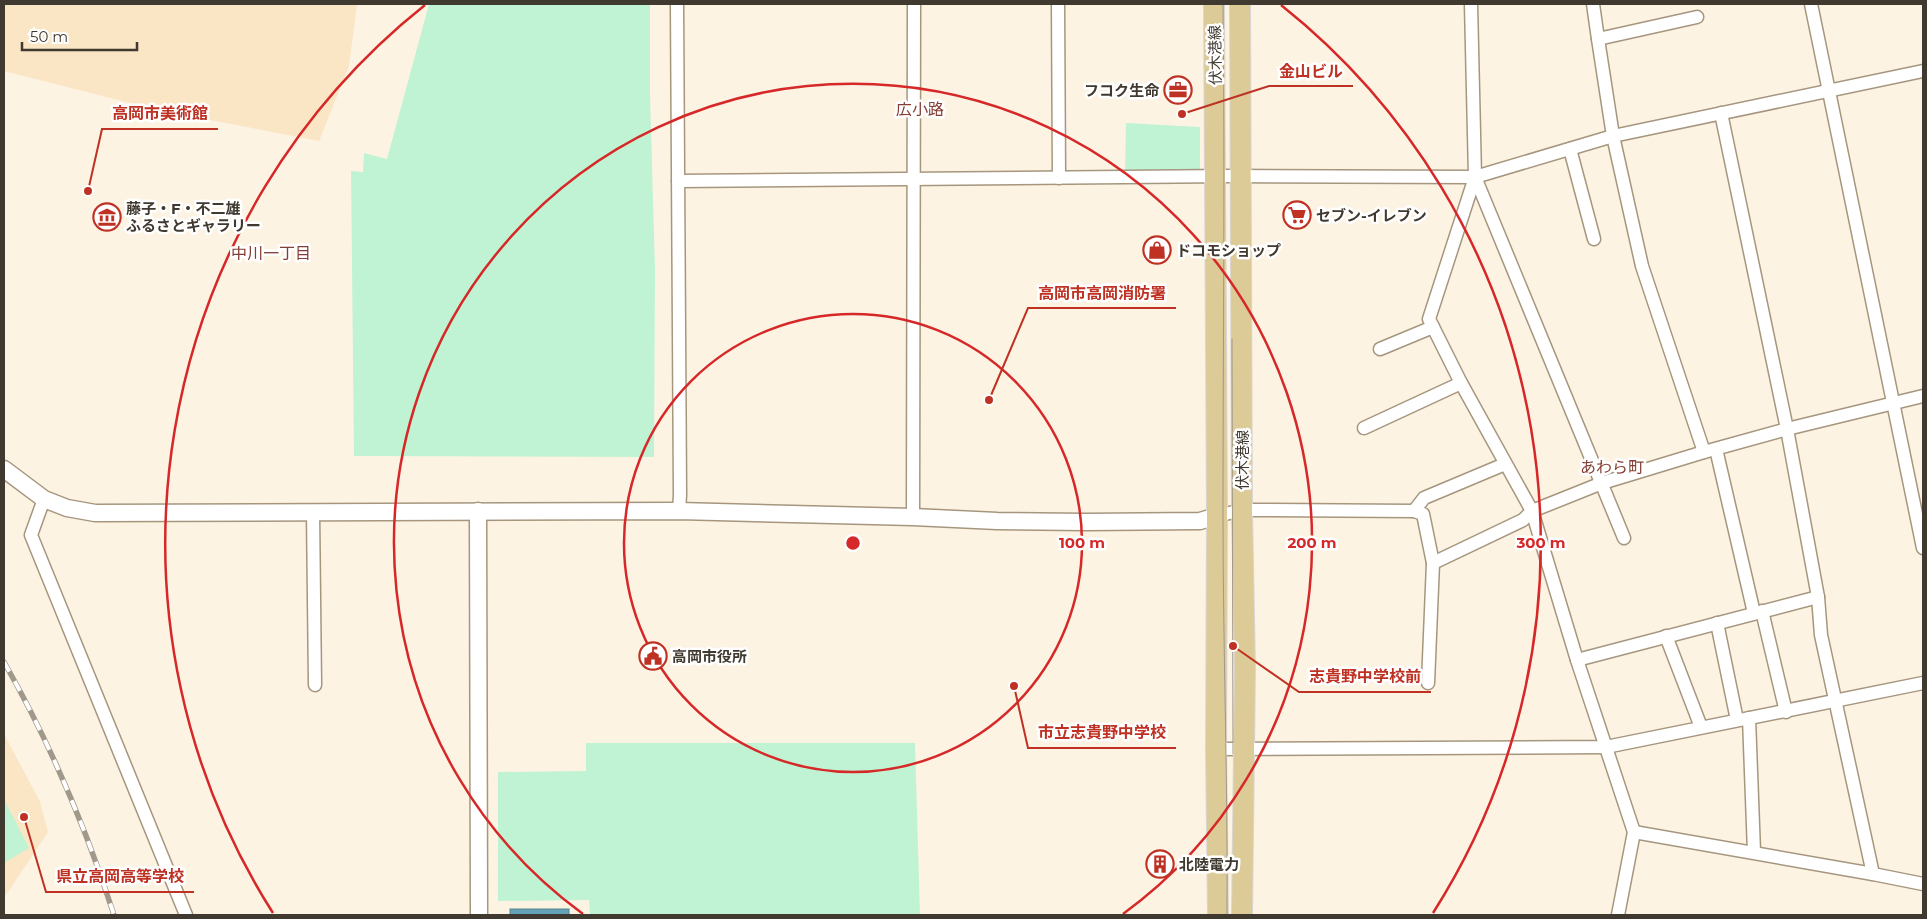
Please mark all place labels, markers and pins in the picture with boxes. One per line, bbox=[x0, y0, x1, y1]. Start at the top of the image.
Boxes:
callout: 金山ビル bbox=[1269, 55, 1353, 86]
office icon: フコク生命 bbox=[1163, 75, 1193, 105]
place label: フコク生命 bbox=[1084, 81, 1160, 100]
callout: 高岡市美術館 bbox=[102, 98, 218, 129]
place label: 藤子・F・不二雄 ふるさとギャラリー bbox=[126, 199, 261, 235]
supermarket icon: セブン-イレブン bbox=[1282, 200, 1312, 230]
museum icon: 藤子・F・不二雄 ふるさとギャラリー bbox=[92, 202, 122, 232]
place label: セブン-イレブン bbox=[1316, 206, 1427, 225]
shop icon: ドコモショップ bbox=[1142, 235, 1172, 265]
place label: ドコモショップ bbox=[1176, 241, 1281, 260]
callout: 高岡市高岡消防署 bbox=[1028, 277, 1176, 308]
centre of rings bbox=[844, 534, 862, 552]
public building icon: 高岡市役所 bbox=[638, 641, 668, 671]
place label: 高岡市役所 bbox=[672, 647, 747, 666]
callout: 志貴野中学校前 bbox=[1299, 661, 1431, 692]
callout: 市立志貴野中学校 bbox=[1028, 717, 1176, 748]
building icon: 北陸電力 bbox=[1145, 849, 1175, 879]
place label: 北陸電力 bbox=[1179, 855, 1239, 874]
callout: 県立高岡高等学校 bbox=[46, 861, 194, 892]

